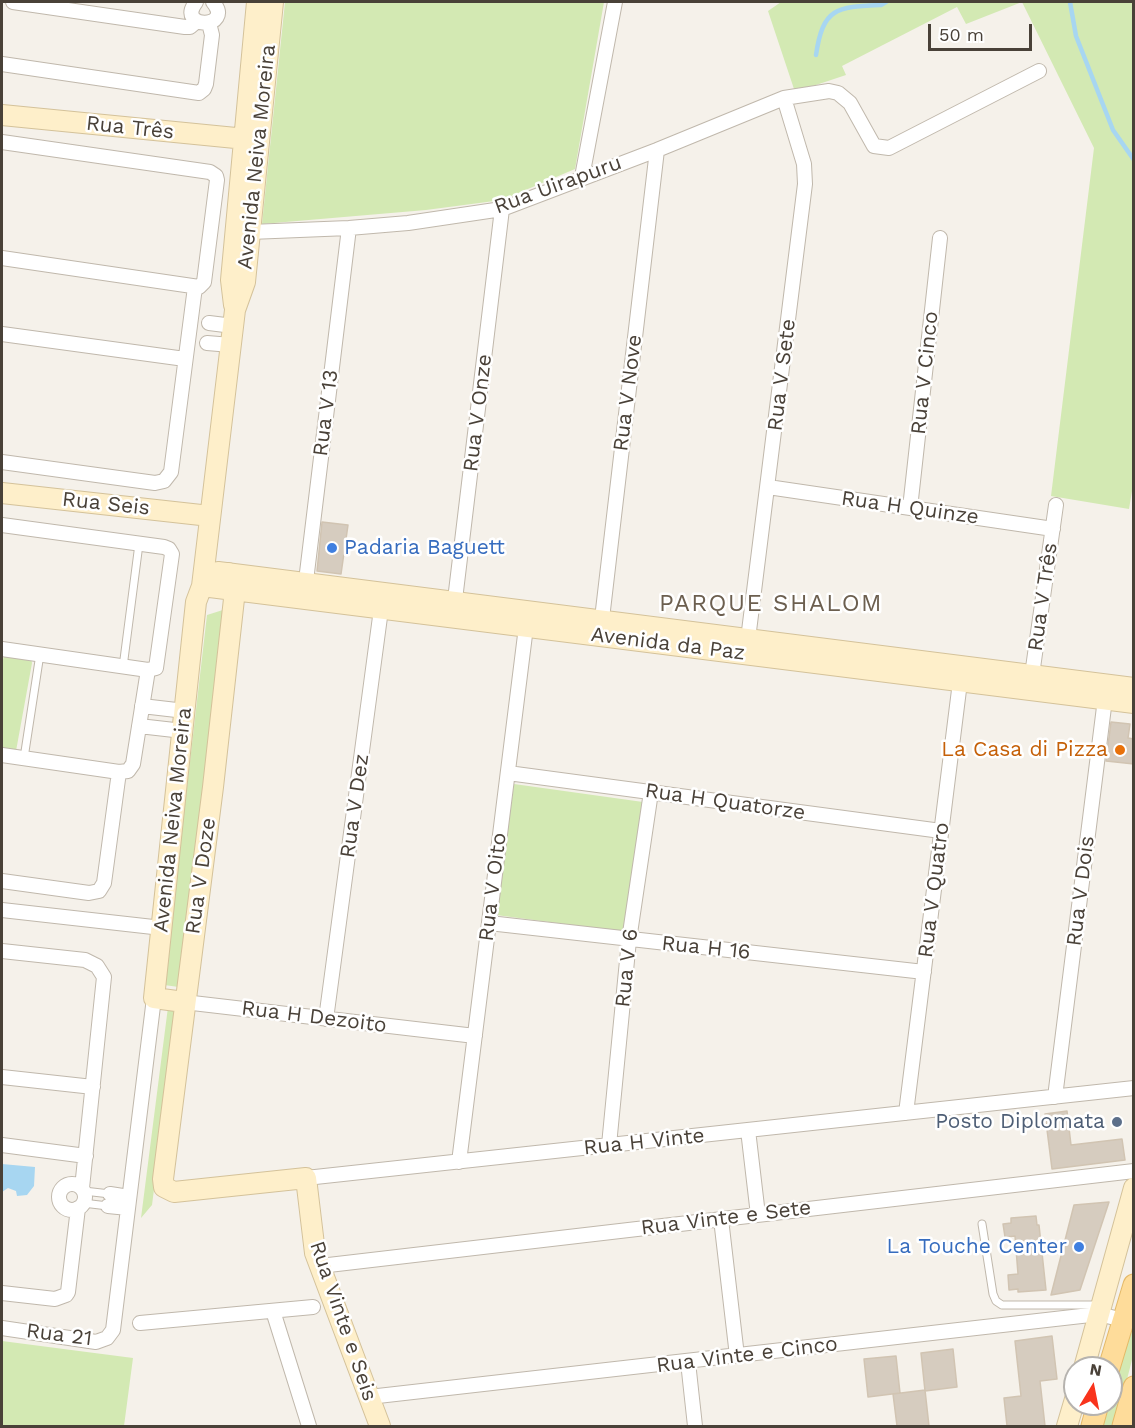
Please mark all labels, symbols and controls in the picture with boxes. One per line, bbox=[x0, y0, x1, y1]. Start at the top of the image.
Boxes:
scale bar bbox=[931, 12, 1034, 50]
text: 50 m bbox=[939, 24, 984, 45]
street label: Avenida Neiva Moreira bbox=[233, 43, 281, 271]
street label: Rua Três bbox=[85, 111, 175, 145]
street label: Rua Uirapuru bbox=[491, 150, 625, 220]
street label: Rua V Cinco bbox=[906, 310, 944, 436]
street label: Rua V Sete bbox=[763, 318, 801, 432]
street label: Rua V Nove bbox=[608, 333, 648, 453]
street label: Rua V Onze bbox=[458, 353, 498, 473]
street label: Rua V 13 bbox=[308, 368, 344, 458]
street label: Rua H Quinze bbox=[840, 486, 980, 530]
street label: Rua Seis bbox=[61, 487, 151, 521]
place label: Padaria Baguett bbox=[344, 535, 505, 561]
marker: Padaria Baguett bbox=[325, 541, 339, 555]
street label: Rua V Três bbox=[1023, 541, 1063, 653]
district label: PARQUE SHALOM bbox=[659, 590, 883, 618]
street label: Avenida da Paz bbox=[589, 622, 747, 666]
street label: Avenida Neiva Moreira bbox=[149, 706, 197, 934]
place label: La Casa di Pizza bbox=[941, 737, 1108, 763]
marker: La Casa di Pizza bbox=[1113, 743, 1127, 757]
street label: Rua V Dez bbox=[335, 752, 375, 860]
street label: Rua H Quatorze bbox=[643, 778, 807, 826]
street label: Rua V Doze bbox=[180, 816, 222, 936]
street label: Rua V Quatro bbox=[913, 821, 955, 959]
street label: Rua V Oito bbox=[474, 831, 512, 943]
street label: Rua V Dois bbox=[1062, 834, 1100, 948]
street label: Rua V 6 bbox=[610, 927, 644, 1009]
street label: Rua H 16 bbox=[660, 931, 752, 965]
street label: Rua H Dezoito bbox=[240, 996, 388, 1038]
place label: Posto Diplomata bbox=[935, 1109, 1105, 1135]
marker: Posto Diplomata bbox=[1110, 1115, 1124, 1129]
street label: Rua H Vinte bbox=[582, 1123, 706, 1161]
street label: Rua Vinte e Sete bbox=[639, 1195, 813, 1241]
place label: La Touche Center bbox=[887, 1234, 1067, 1260]
street label: Rua Vinte e Seis bbox=[304, 1238, 382, 1404]
marker: La Touche Center bbox=[1072, 1240, 1086, 1254]
street label: Rua 21 bbox=[25, 1318, 93, 1352]
street label: Rua Vinte e Cinco bbox=[655, 1331, 839, 1379]
north arrow bbox=[1063, 1356, 1123, 1416]
text: N bbox=[1088, 1359, 1103, 1380]

